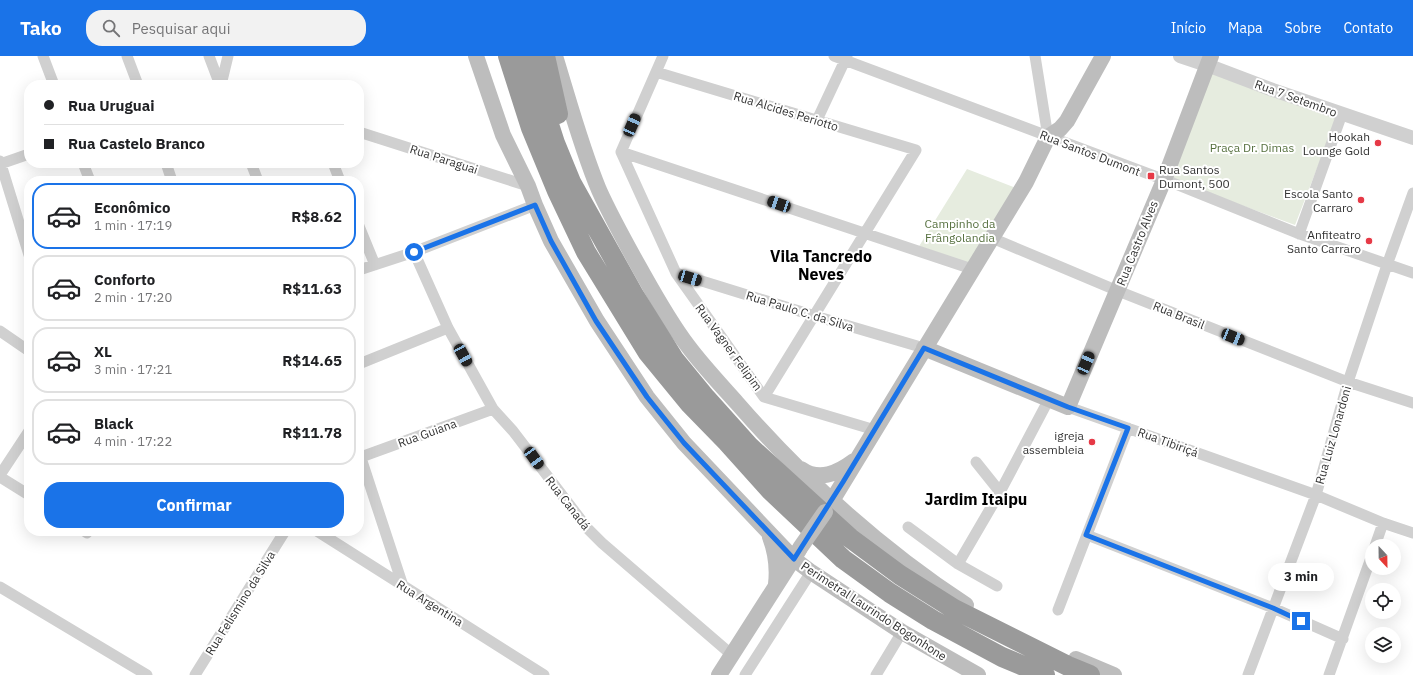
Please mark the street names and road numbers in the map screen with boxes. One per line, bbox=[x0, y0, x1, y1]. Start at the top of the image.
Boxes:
street label: Rua 7 Setembro bbox=[1253, 76, 1340, 120]
street label: Rua Alcides Periotto bbox=[732, 88, 840, 134]
street label: Rua Santos Dumont bbox=[1038, 127, 1142, 179]
street label: Rua Paraguai bbox=[408, 141, 480, 177]
street label: Rua Castro Alves bbox=[1113, 198, 1161, 288]
street label: Rua Paulo C. da Silva bbox=[744, 287, 856, 335]
street label: Rua Brasil bbox=[1151, 298, 1207, 332]
street label: Rua Vagner Felipim bbox=[692, 301, 766, 393]
street label: Rua Luiz Lonardoni bbox=[1312, 384, 1354, 486]
street label: Rua Guiana bbox=[396, 415, 459, 451]
street label: Rua Tibiriçá bbox=[1136, 424, 1201, 460]
street label: Rua Canadá bbox=[542, 473, 594, 533]
street label: Rua Felismino da Silva bbox=[202, 548, 279, 658]
street label: Perimetral Laurindo Bogonhone bbox=[798, 558, 950, 664]
street label: Rua Argentina bbox=[394, 577, 467, 630]

